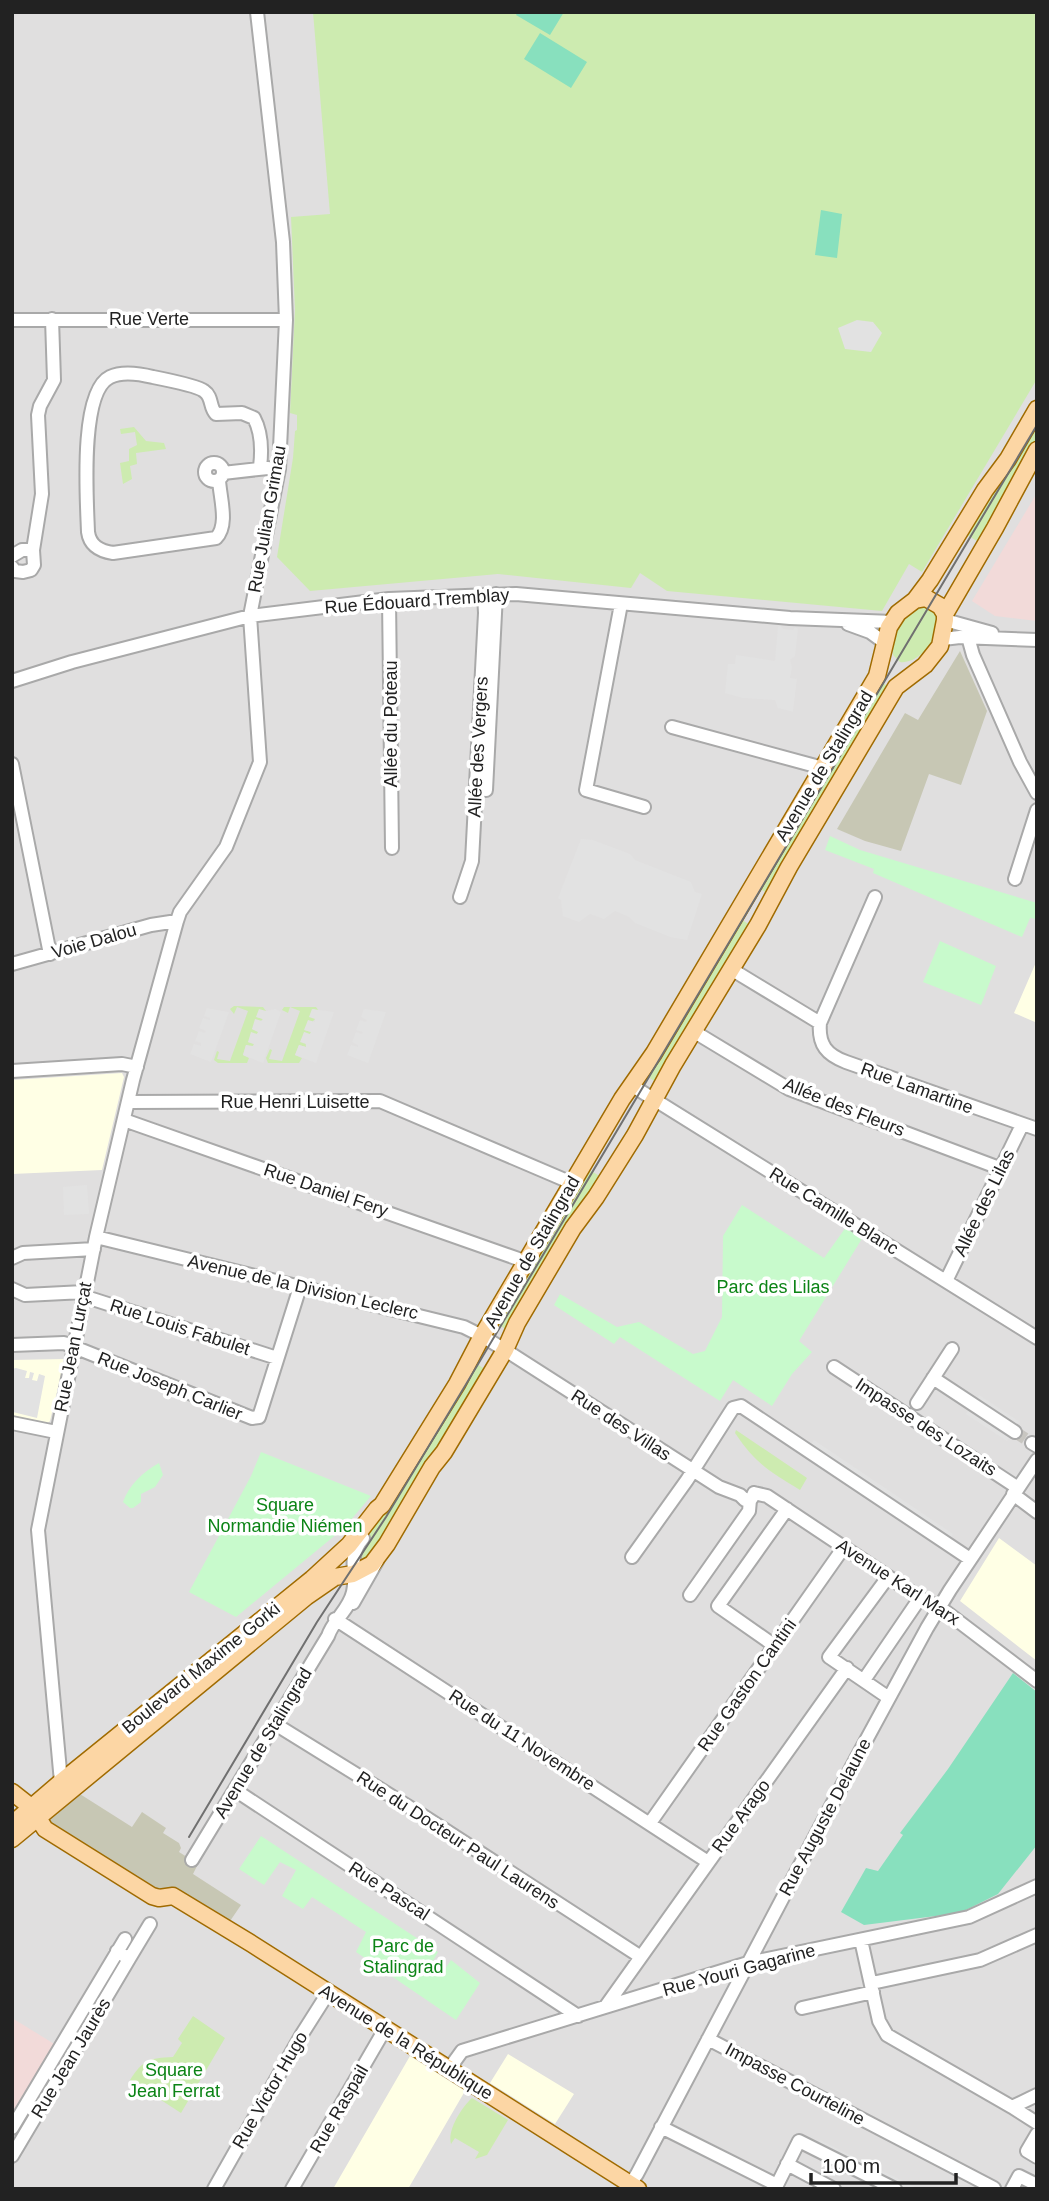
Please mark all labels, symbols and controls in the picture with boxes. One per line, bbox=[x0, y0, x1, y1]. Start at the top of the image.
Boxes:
street label: Rue Verte bbox=[109, 309, 189, 329]
street label: Rue Julian Grimau bbox=[244, 444, 290, 594]
street label: Rue Édouard Tremblay bbox=[324, 585, 510, 617]
street label: Allée du Poteau bbox=[381, 660, 401, 788]
street label: Allée des Vergers bbox=[464, 676, 492, 818]
street label: Avenue de Stalingrad bbox=[771, 687, 877, 845]
street label: Voie Dalou bbox=[49, 919, 139, 963]
street label: Rue Lamartine bbox=[858, 1058, 976, 1118]
street label: Allée des Fleurs bbox=[780, 1074, 908, 1140]
street label: Rue Henri Luisette bbox=[220, 1092, 370, 1112]
street label: Allée des Lilas bbox=[950, 1146, 1018, 1260]
street label: Rue Daniel Fery bbox=[261, 1159, 391, 1221]
street label: Rue Camille Blanc bbox=[766, 1163, 902, 1259]
street label: Avenue de Stalingrad bbox=[480, 1173, 584, 1331]
street label: Avenue de la Division Leclerc bbox=[186, 1251, 420, 1323]
park label: Parc des Lilas bbox=[716, 1277, 830, 1297]
street label: Rue Jean Lurçat bbox=[51, 1280, 95, 1414]
street label: Rue Louis Fabulet bbox=[107, 1295, 253, 1359]
street label: Rue Joseph Carlier bbox=[95, 1348, 245, 1424]
street label: Impasse des Lozaits bbox=[852, 1374, 1000, 1480]
street label: Rue des Villas bbox=[567, 1385, 675, 1465]
park label: Square Normandie Niémen bbox=[207, 1495, 363, 1536]
street label: Avenue Karl Marx bbox=[833, 1535, 963, 1629]
street label: Boulevard Maxime Gorki bbox=[118, 1598, 284, 1738]
street label: Rue Gaston Cantini bbox=[694, 1615, 800, 1755]
street label: Avenue de Stalingrad bbox=[210, 1664, 316, 1822]
street label: Rue du 11 Novembre bbox=[445, 1685, 599, 1795]
street label: Rue Auguste Delaune bbox=[775, 1735, 875, 1899]
street label: Rue du Docteur Paul Laurens bbox=[353, 1767, 563, 1913]
street label: Rue Arago bbox=[708, 1776, 774, 1856]
street label: Rue Pascal bbox=[345, 1858, 433, 1924]
park label: Parc de Stalingrad bbox=[362, 1936, 444, 1977]
street label: Rue Youri Gagarine bbox=[661, 1940, 817, 2000]
street label: Avenue de la République bbox=[316, 1980, 496, 2104]
street label: Rue Jean Jaurès bbox=[27, 1995, 115, 2121]
street label: Rue Victor Hugo bbox=[228, 2028, 312, 2152]
street label: Impasse Courteline bbox=[722, 2039, 868, 2129]
park label: Square Jean Ferrat bbox=[128, 2060, 220, 2101]
street label: Rue Raspail bbox=[306, 2062, 372, 2156]
scale bar bbox=[811, 2142, 956, 2186]
text: 100 m bbox=[822, 2154, 880, 2177]

